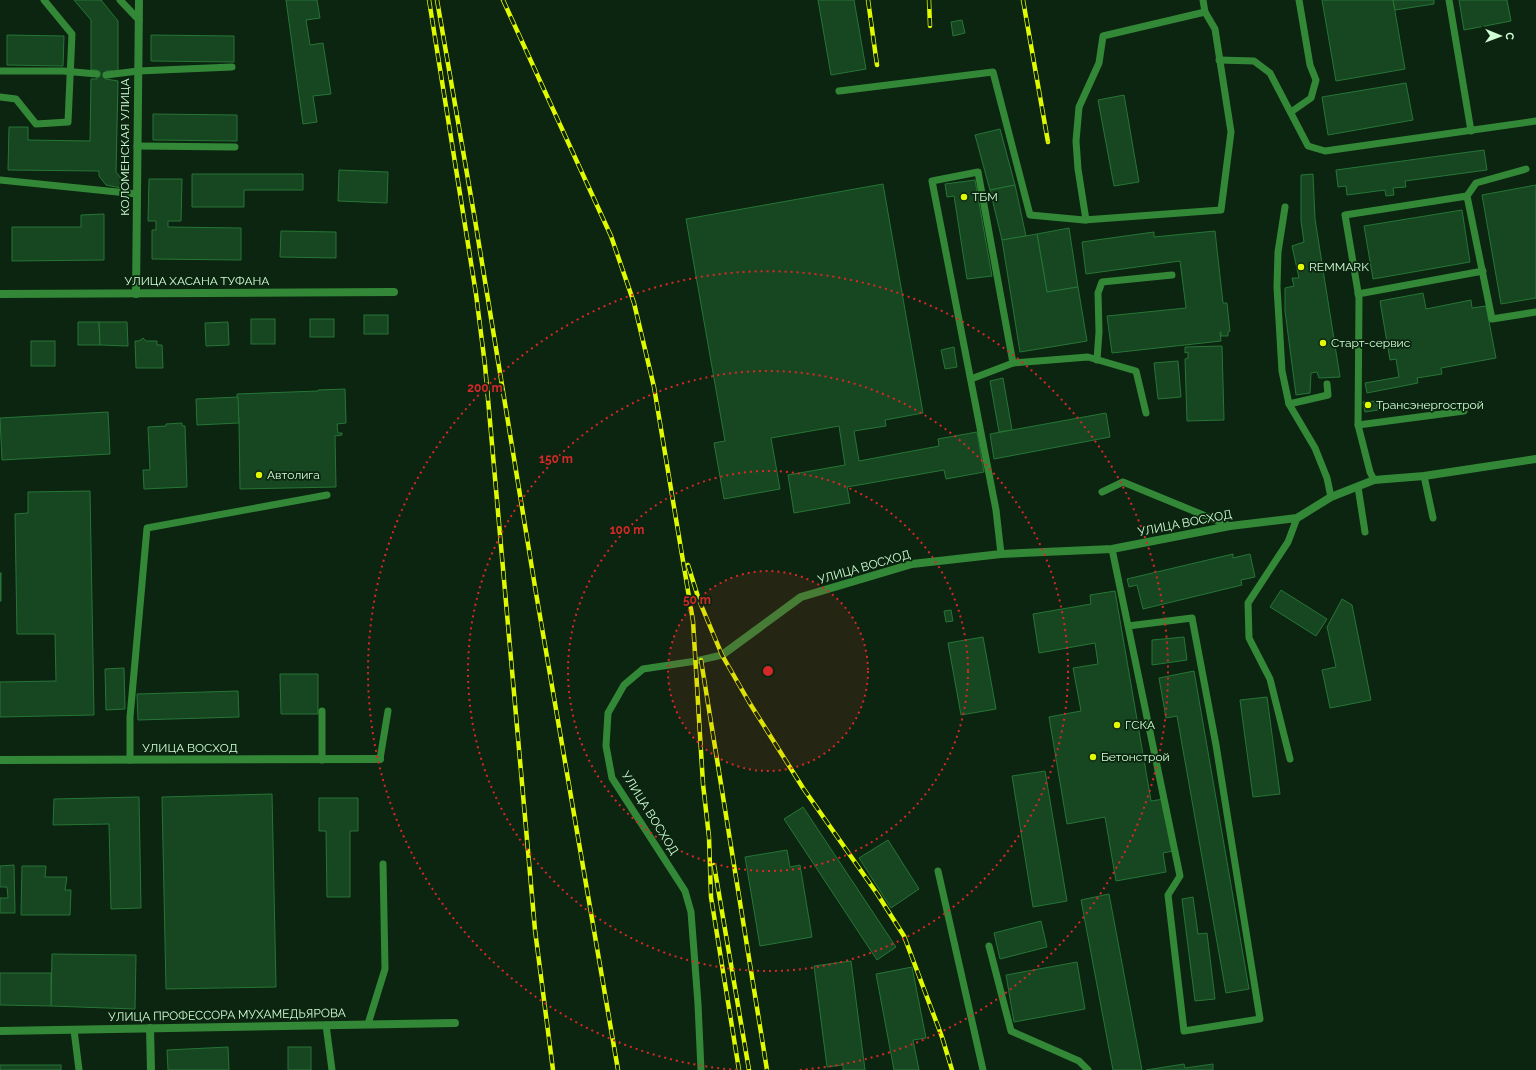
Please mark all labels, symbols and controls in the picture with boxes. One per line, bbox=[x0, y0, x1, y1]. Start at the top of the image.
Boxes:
north arrow bbox=[1480, 16, 1520, 56]
text: С bbox=[1503, 32, 1516, 41]
street label: КОЛОМЕНСКАЯ УЛИЦА bbox=[118, 78, 132, 216]
place label: ТБМ bbox=[972, 190, 998, 204]
marker: ТБМ bbox=[959, 192, 969, 202]
place label: REMMARK bbox=[1309, 260, 1369, 274]
marker: REMMARK bbox=[1296, 262, 1306, 272]
street label: УЛИЦА ХАСАНА ТУФАНА bbox=[125, 274, 269, 288]
place label: Старт-сервис bbox=[1331, 336, 1411, 350]
marker: Старт-сервис bbox=[1318, 338, 1328, 348]
text: 200 m bbox=[467, 381, 503, 395]
place label: Трансэнергострой bbox=[1376, 398, 1484, 412]
marker: Трансэнергострой bbox=[1363, 400, 1373, 410]
text: 150 m bbox=[539, 452, 573, 466]
place label: Автолига bbox=[267, 468, 320, 482]
marker: Автолига bbox=[254, 470, 264, 480]
street label: УЛИЦА ВОСХОД bbox=[1137, 507, 1233, 539]
text: 100 m bbox=[610, 523, 644, 537]
street label: УЛИЦА ВОСХОД bbox=[816, 547, 912, 587]
text: 50 m bbox=[683, 593, 711, 607]
centre of rings bbox=[761, 664, 775, 678]
place label: ГСКА bbox=[1125, 718, 1155, 732]
marker: ГСКА bbox=[1112, 720, 1122, 730]
street label: УЛИЦА ВОСХОД bbox=[142, 741, 238, 755]
place label: Бетонстрой bbox=[1101, 750, 1170, 764]
marker: Бетонстрой bbox=[1088, 752, 1098, 762]
street label: УЛИЦА ВОСХОД bbox=[619, 769, 681, 857]
street label: УЛИЦА ПРОФЕССОРА МУХАМЕДЬЯРОВА bbox=[108, 1006, 346, 1024]

